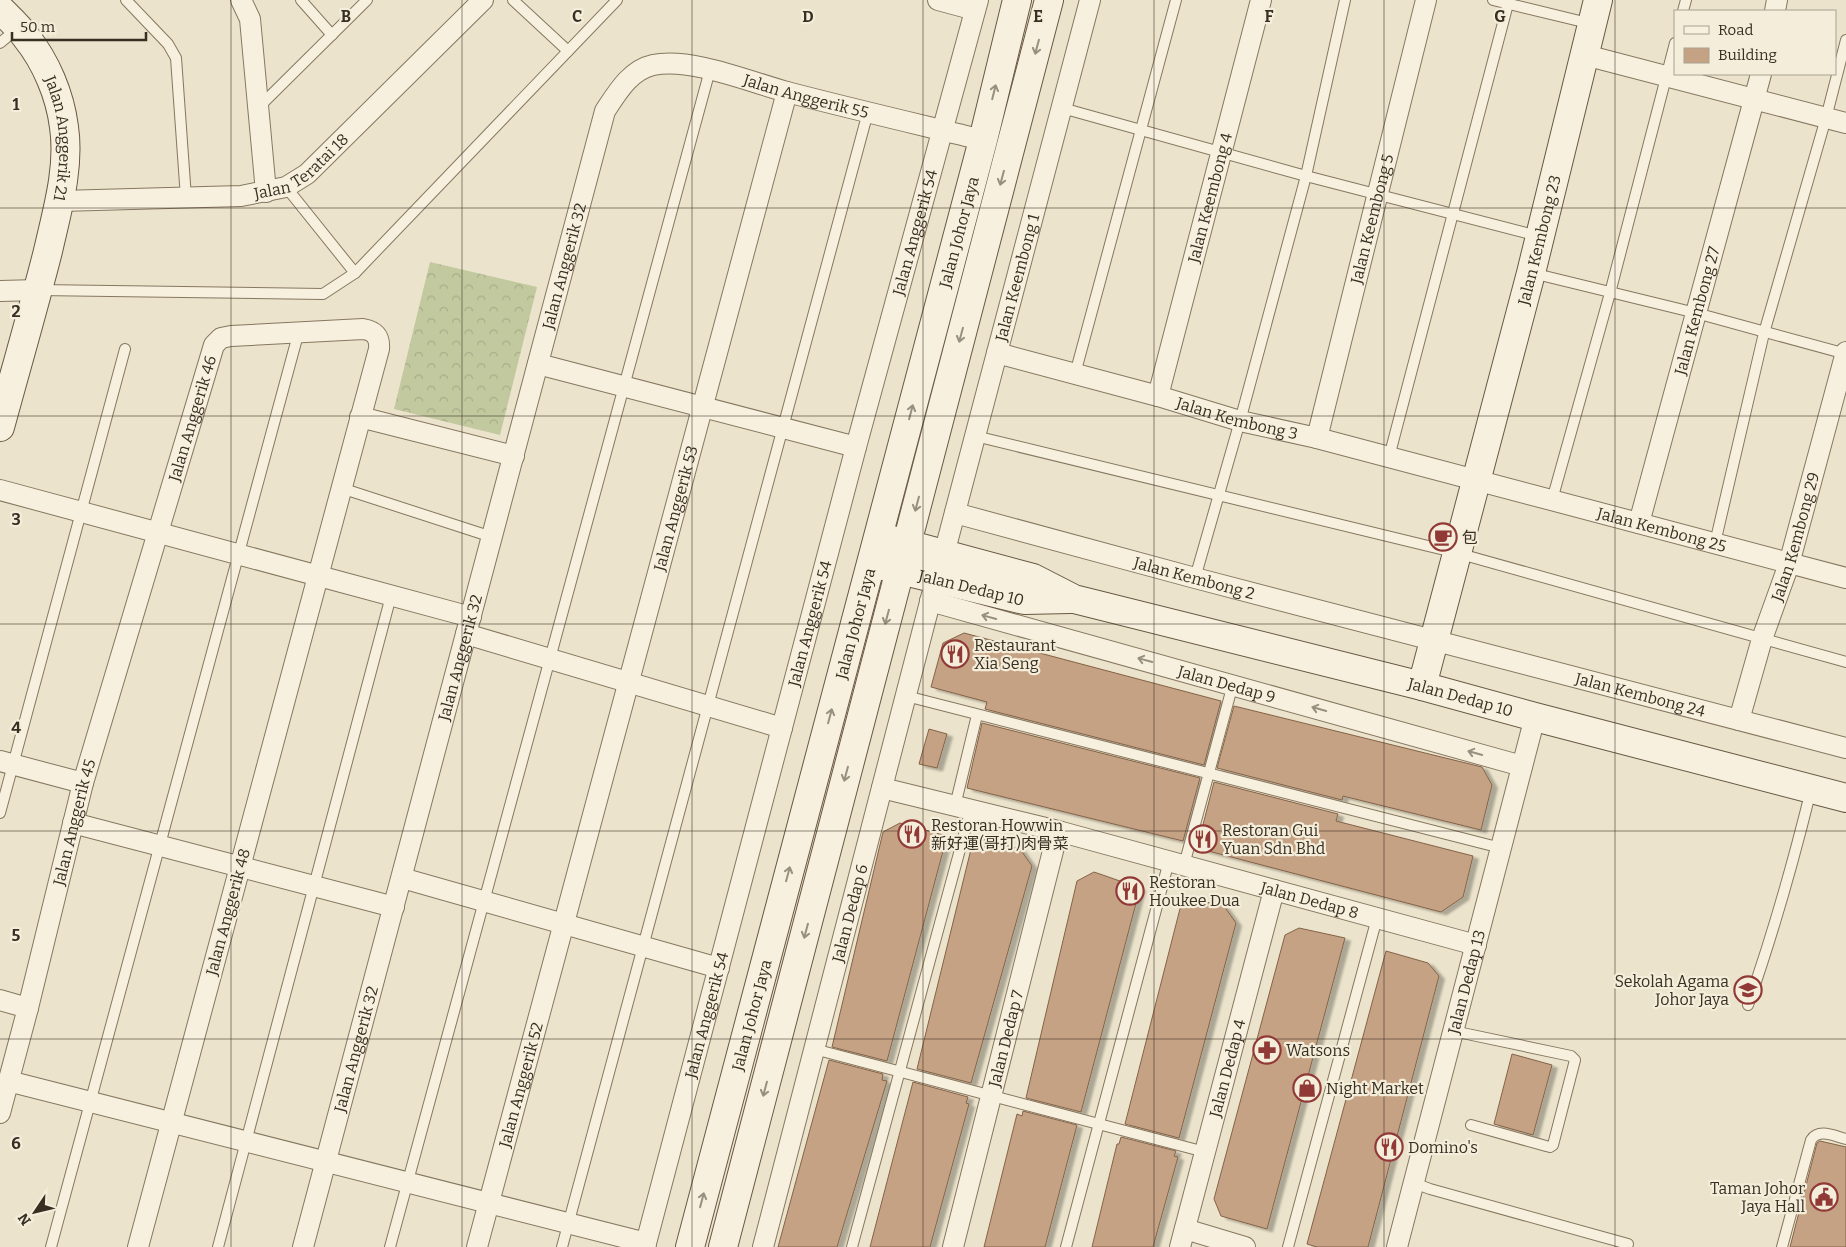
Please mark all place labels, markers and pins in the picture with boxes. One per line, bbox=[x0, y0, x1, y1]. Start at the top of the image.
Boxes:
cafe icon: 包 bbox=[1428, 522, 1458, 552]
place label: 包 bbox=[1462, 528, 1478, 547]
place label: Restaurant Xia Seng bbox=[974, 636, 1056, 673]
restaurant icon: Restaurant Xia Seng bbox=[940, 639, 970, 669]
place label: Restoran Howwin 新好運(哥打)肉骨菜 bbox=[931, 816, 1069, 853]
restaurant icon: Restoran Howwin 新好運(哥打)肉骨菜 bbox=[897, 819, 927, 849]
place label: Restoran Gui Yuan Sdn Bhd bbox=[1222, 821, 1326, 858]
restaurant icon: Restoran Gui Yuan Sdn Bhd bbox=[1188, 824, 1218, 854]
place label: Restoran Houkee Dua bbox=[1149, 873, 1240, 910]
restaurant icon: Restoran Houkee Dua bbox=[1115, 876, 1145, 906]
place label: Sekolah Agama Johor Jaya bbox=[1614, 972, 1729, 1009]
school or university icon: Sekolah Agama Johor Jaya bbox=[1733, 975, 1763, 1005]
pharmacy icon: Watsons bbox=[1252, 1035, 1282, 1065]
place label: Watsons bbox=[1286, 1041, 1350, 1060]
shop icon: Night Market bbox=[1292, 1073, 1322, 1103]
place label: Night Market bbox=[1326, 1079, 1424, 1098]
restaurant icon: Domino's bbox=[1374, 1132, 1404, 1162]
place label: Domino's bbox=[1408, 1138, 1478, 1157]
place label: Taman Johor Jaya Hall bbox=[1710, 1179, 1805, 1216]
public building icon: Taman Johor Jaya Hall bbox=[1809, 1182, 1839, 1212]

